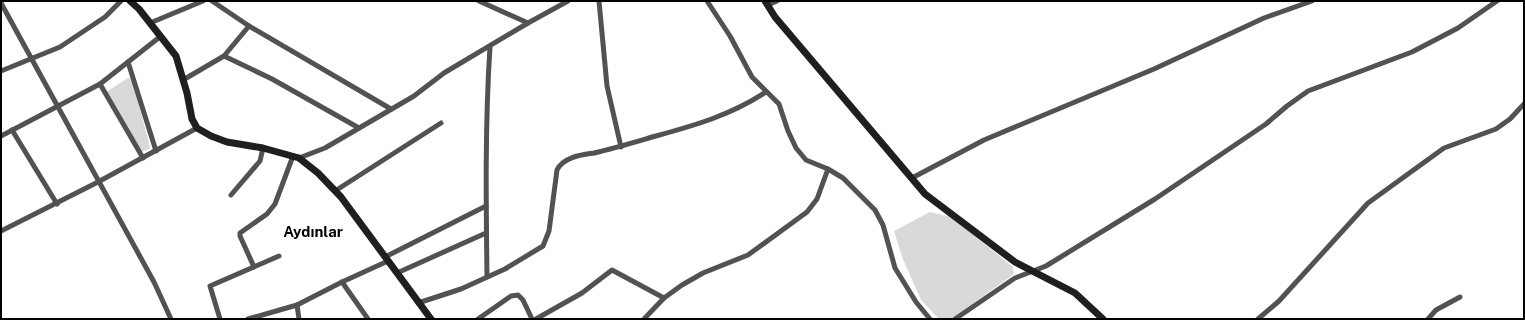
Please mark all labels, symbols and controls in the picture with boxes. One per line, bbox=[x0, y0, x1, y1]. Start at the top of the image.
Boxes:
district label: Aydınlar bbox=[283, 223, 343, 240]

